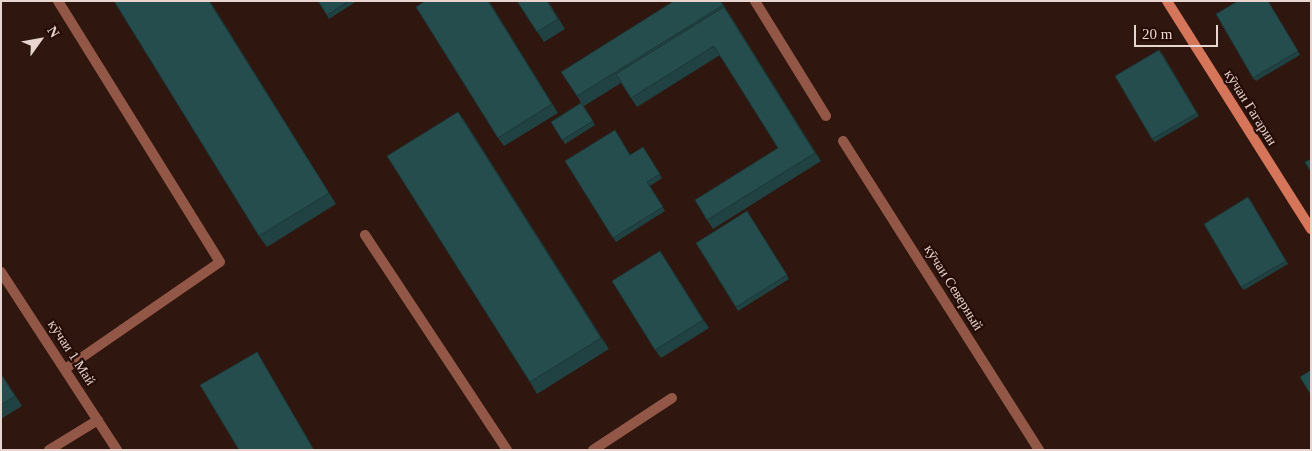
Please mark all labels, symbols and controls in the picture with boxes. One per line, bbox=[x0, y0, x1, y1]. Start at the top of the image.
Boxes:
north arrow bbox=[15, 15, 65, 65]
scale bar bbox=[1137, 15, 1221, 47]
text: N bbox=[44, 24, 62, 40]
text: 20 m bbox=[1142, 26, 1172, 42]
street label: кӯчаи Гагарин bbox=[1220, 67, 1280, 149]
street label: кӯчаи Северный bbox=[920, 242, 986, 334]
street label: кӯчаи 1 Май bbox=[44, 317, 98, 389]

